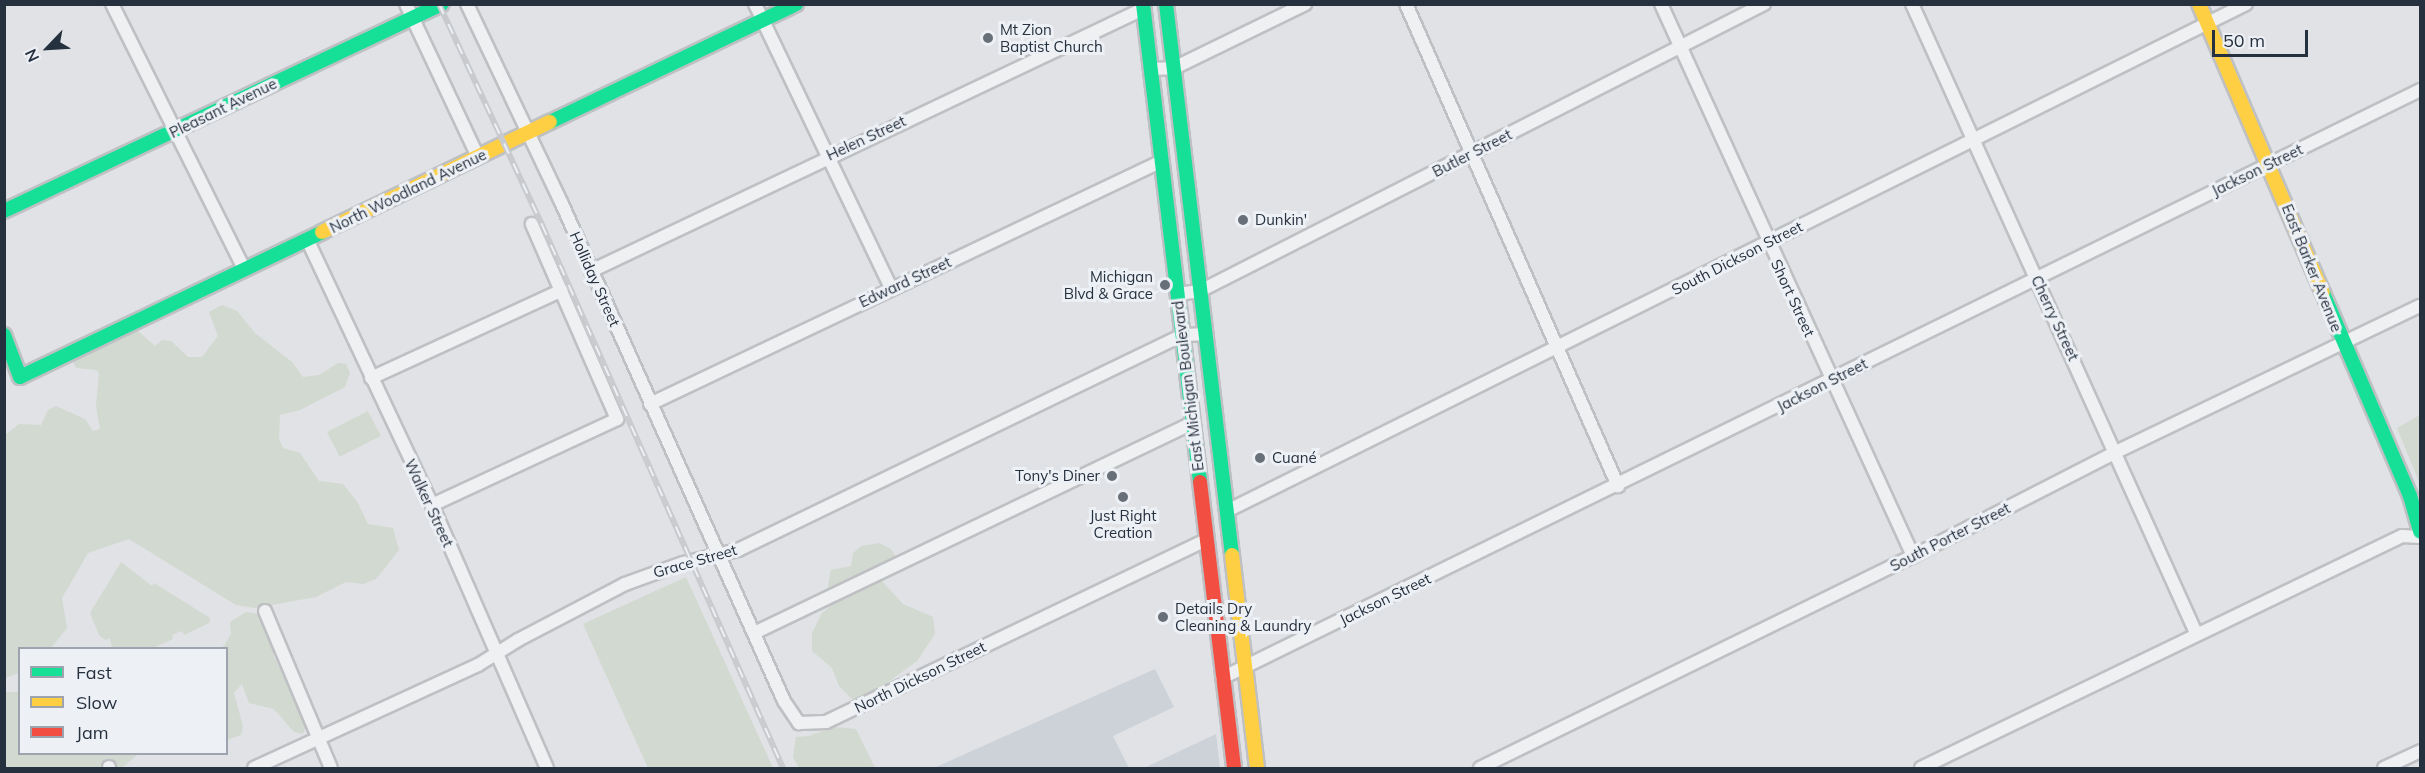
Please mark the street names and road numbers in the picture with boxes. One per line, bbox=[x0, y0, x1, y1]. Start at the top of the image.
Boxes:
street label: Pleasant Avenue bbox=[166, 74, 280, 142]
street label: Helen Street bbox=[823, 112, 909, 164]
street label: Butler Street bbox=[1429, 125, 1515, 181]
street label: Jackson Street bbox=[2209, 140, 2305, 200]
street label: North Woodland Avenue bbox=[327, 145, 489, 237]
street label: East Barker Avenue bbox=[2278, 201, 2346, 335]
street label: South Dickson Street bbox=[1669, 217, 1805, 299]
street label: Holliday Street bbox=[566, 229, 624, 329]
street label: Edward Street bbox=[856, 253, 954, 311]
street label: Short Street bbox=[1767, 257, 1819, 339]
street label: Cherry Street bbox=[2027, 273, 2083, 363]
street label: East Michigan Boulevard bbox=[1169, 300, 1207, 472]
street label: Jackson Street bbox=[1774, 354, 1870, 416]
street label: Walker Street bbox=[401, 456, 457, 550]
street label: South Porter Street bbox=[1887, 499, 2013, 575]
street label: Grace Street bbox=[651, 540, 739, 582]
street label: Jackson Street bbox=[1337, 569, 1433, 629]
street label: North Dickson Street bbox=[852, 637, 988, 717]

